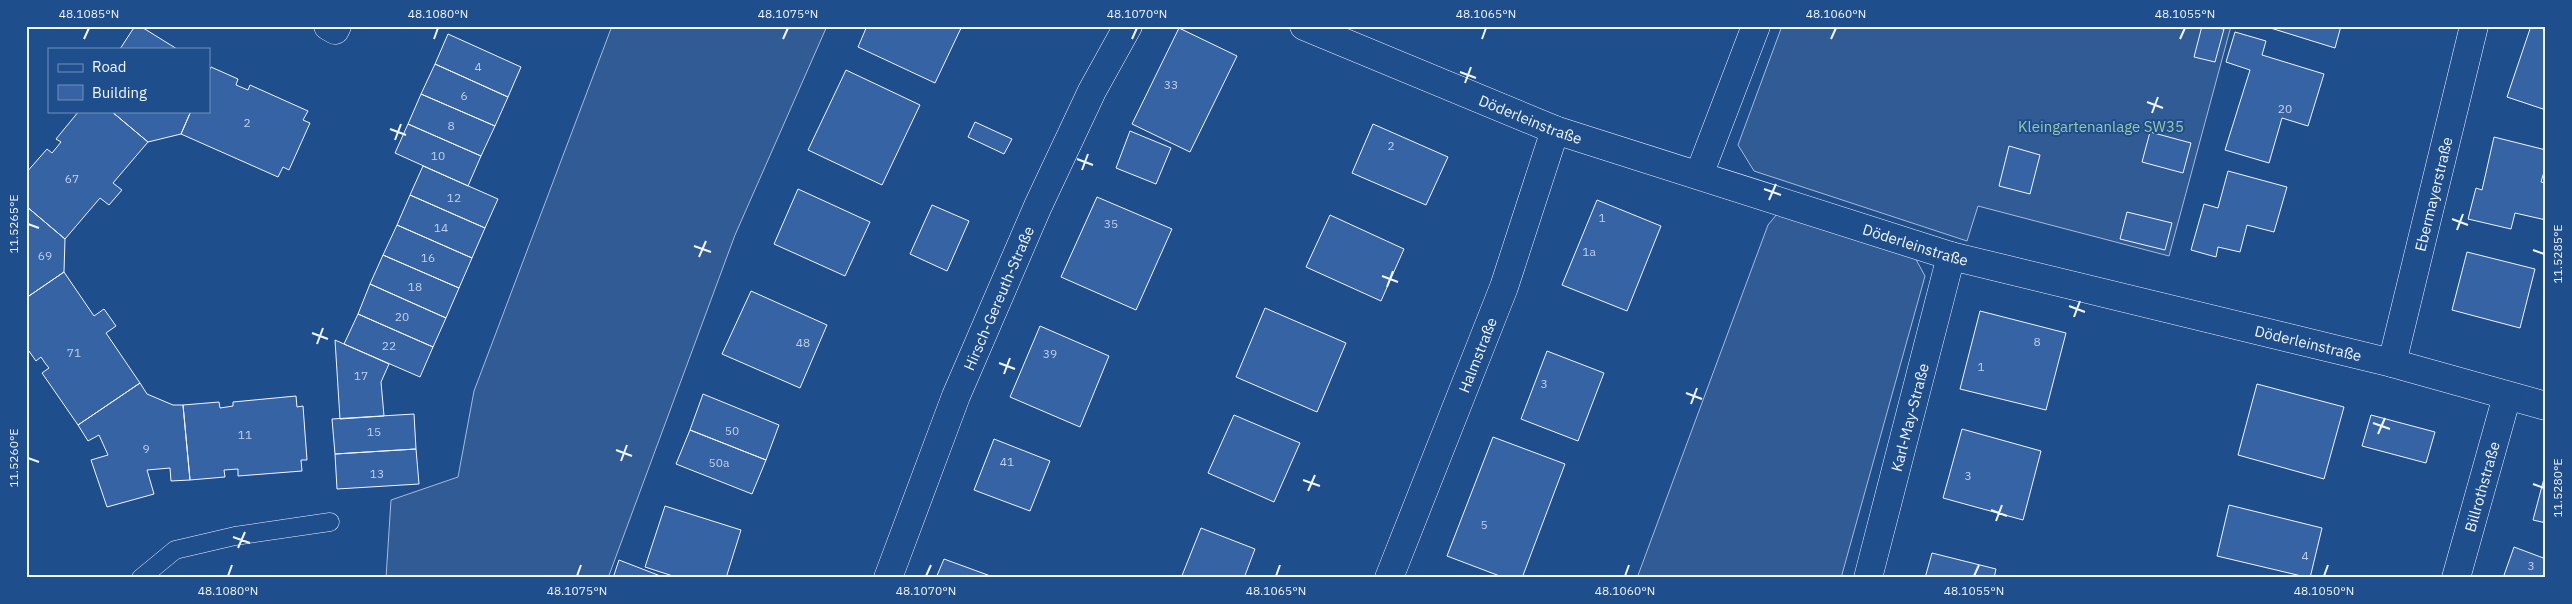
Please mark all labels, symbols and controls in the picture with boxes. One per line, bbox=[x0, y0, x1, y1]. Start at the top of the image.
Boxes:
text: 48.1085°N bbox=[59, 6, 119, 21]
text: 48.1080°N bbox=[408, 6, 468, 21]
text: 48.1075°N bbox=[758, 6, 818, 21]
text: 48.1070°N bbox=[1107, 6, 1167, 21]
text: 48.1065°N bbox=[1456, 6, 1516, 21]
text: 48.1060°N bbox=[1806, 6, 1866, 21]
text: 48.1055°N bbox=[2155, 6, 2215, 21]
legend bbox=[48, 48, 210, 112]
text: Road bbox=[92, 57, 127, 76]
house number: 4 bbox=[474, 59, 482, 74]
house number: 33 bbox=[1164, 77, 1178, 92]
text: Building bbox=[92, 83, 147, 102]
house number: 6 bbox=[460, 88, 468, 103]
street label: Döderleinstraße bbox=[1476, 90, 1585, 148]
house number: 20 bbox=[2278, 101, 2292, 116]
house number: 2 bbox=[243, 115, 251, 130]
park label: Kleingartenanlage SW35 bbox=[2018, 117, 2184, 136]
house number: 8 bbox=[447, 118, 455, 133]
street label: Ebermayerstraße bbox=[2410, 135, 2456, 253]
house number: 2 bbox=[1387, 138, 1395, 153]
house number: 10 bbox=[431, 148, 445, 163]
house number: 67 bbox=[65, 171, 79, 186]
house number: 12 bbox=[447, 190, 461, 205]
text: 11.5265°E bbox=[6, 194, 21, 254]
house number: 1 bbox=[1598, 210, 1606, 225]
house number: 35 bbox=[1104, 216, 1118, 231]
street label: Döderleinstraße bbox=[1860, 219, 1970, 269]
house number: 14 bbox=[434, 220, 448, 235]
street label: Hirsch-Gereuth-Straße bbox=[959, 223, 1038, 373]
text: 11.5285°E bbox=[2550, 224, 2565, 284]
house number: 1a bbox=[1582, 244, 1596, 259]
house number: 69 bbox=[38, 248, 52, 263]
house number: 16 bbox=[421, 250, 435, 265]
house number: 18 bbox=[408, 279, 422, 294]
house number: 20 bbox=[395, 309, 409, 324]
street label: Halmstraße bbox=[1454, 314, 1501, 395]
street label: Döderleinstraße bbox=[2253, 321, 2364, 365]
house number: 8 bbox=[2033, 334, 2041, 349]
house number: 48 bbox=[796, 335, 810, 350]
house number: 22 bbox=[382, 338, 396, 353]
house number: 71 bbox=[67, 345, 81, 360]
house number: 39 bbox=[1043, 346, 1057, 361]
house number: 1 bbox=[1977, 359, 1985, 374]
street label: Karl-May-Straße bbox=[1886, 361, 1933, 473]
house number: 17 bbox=[354, 368, 368, 383]
house number: 3 bbox=[1540, 376, 1548, 391]
house number: 50 bbox=[725, 423, 739, 438]
house number: 15 bbox=[367, 424, 381, 439]
house number: 11 bbox=[238, 427, 252, 442]
text: 11.5260°E bbox=[6, 428, 21, 488]
street label: Billrothstraße bbox=[2460, 439, 2503, 534]
house number: 9 bbox=[142, 441, 150, 456]
house number: 41 bbox=[1000, 454, 1014, 469]
house number: 50a bbox=[709, 455, 730, 470]
text: 11.5280°E bbox=[2550, 458, 2565, 518]
house number: 13 bbox=[370, 466, 384, 481]
house number: 3 bbox=[1964, 468, 1972, 483]
house number: 5 bbox=[1480, 517, 1488, 532]
house number: 4 bbox=[2301, 548, 2309, 563]
house number: 3 bbox=[2527, 558, 2535, 573]
text: 48.1080°N bbox=[198, 583, 258, 598]
text: 48.1075°N bbox=[547, 583, 607, 598]
text: 48.1070°N bbox=[896, 583, 956, 598]
text: 48.1065°N bbox=[1246, 583, 1306, 598]
text: 48.1060°N bbox=[1595, 583, 1655, 598]
text: 48.1055°N bbox=[1944, 583, 2004, 598]
text: 48.1050°N bbox=[2294, 583, 2354, 598]

